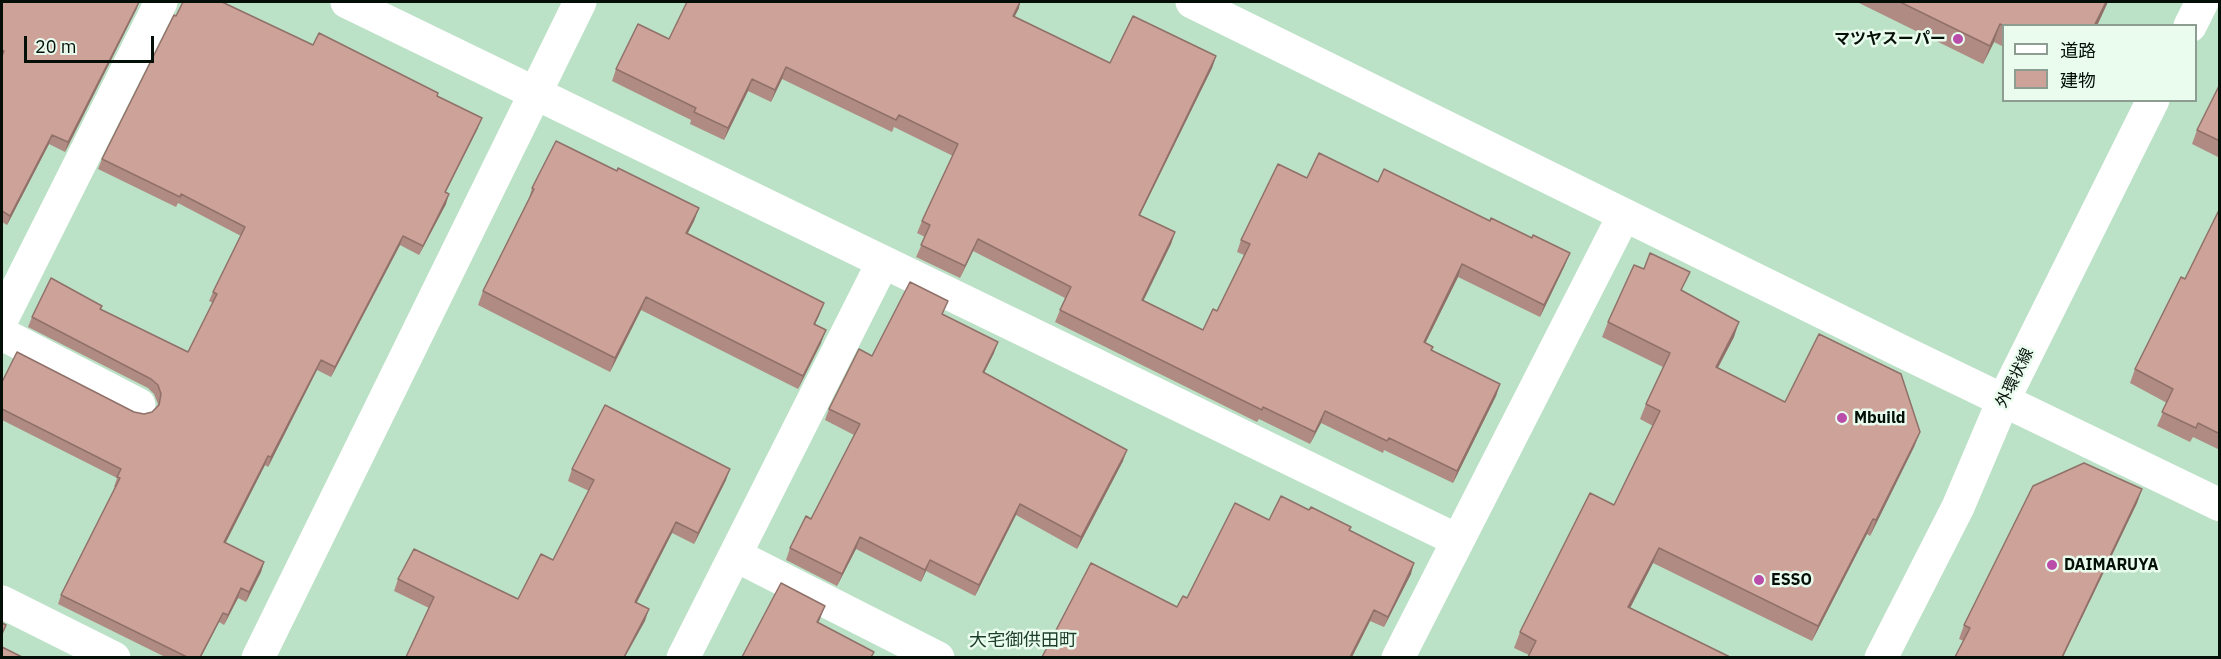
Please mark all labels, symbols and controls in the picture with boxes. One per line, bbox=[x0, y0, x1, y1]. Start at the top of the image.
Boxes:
scale bar bbox=[27, 24, 158, 62]
legend bbox=[2002, 24, 2197, 102]
place label: マツヤスーパー bbox=[1834, 29, 1946, 49]
marker: マツヤスーパー bbox=[1951, 32, 1965, 46]
text: 20 m bbox=[35, 35, 77, 58]
text: 道路 bbox=[2060, 39, 2096, 62]
text: 建物 bbox=[2060, 69, 2096, 92]
street label: 外環状線 bbox=[1992, 345, 2038, 411]
place label: Mbuild bbox=[1854, 408, 1906, 428]
marker: Mbuild bbox=[1835, 411, 1849, 425]
place label: DAIMARUYA bbox=[2064, 555, 2158, 575]
marker: DAIMARUYA bbox=[2045, 558, 2059, 572]
place label: ESSO bbox=[1771, 570, 1812, 590]
marker: ESSO bbox=[1752, 573, 1766, 587]
district label: 大宅御供田町 bbox=[969, 630, 1077, 652]

